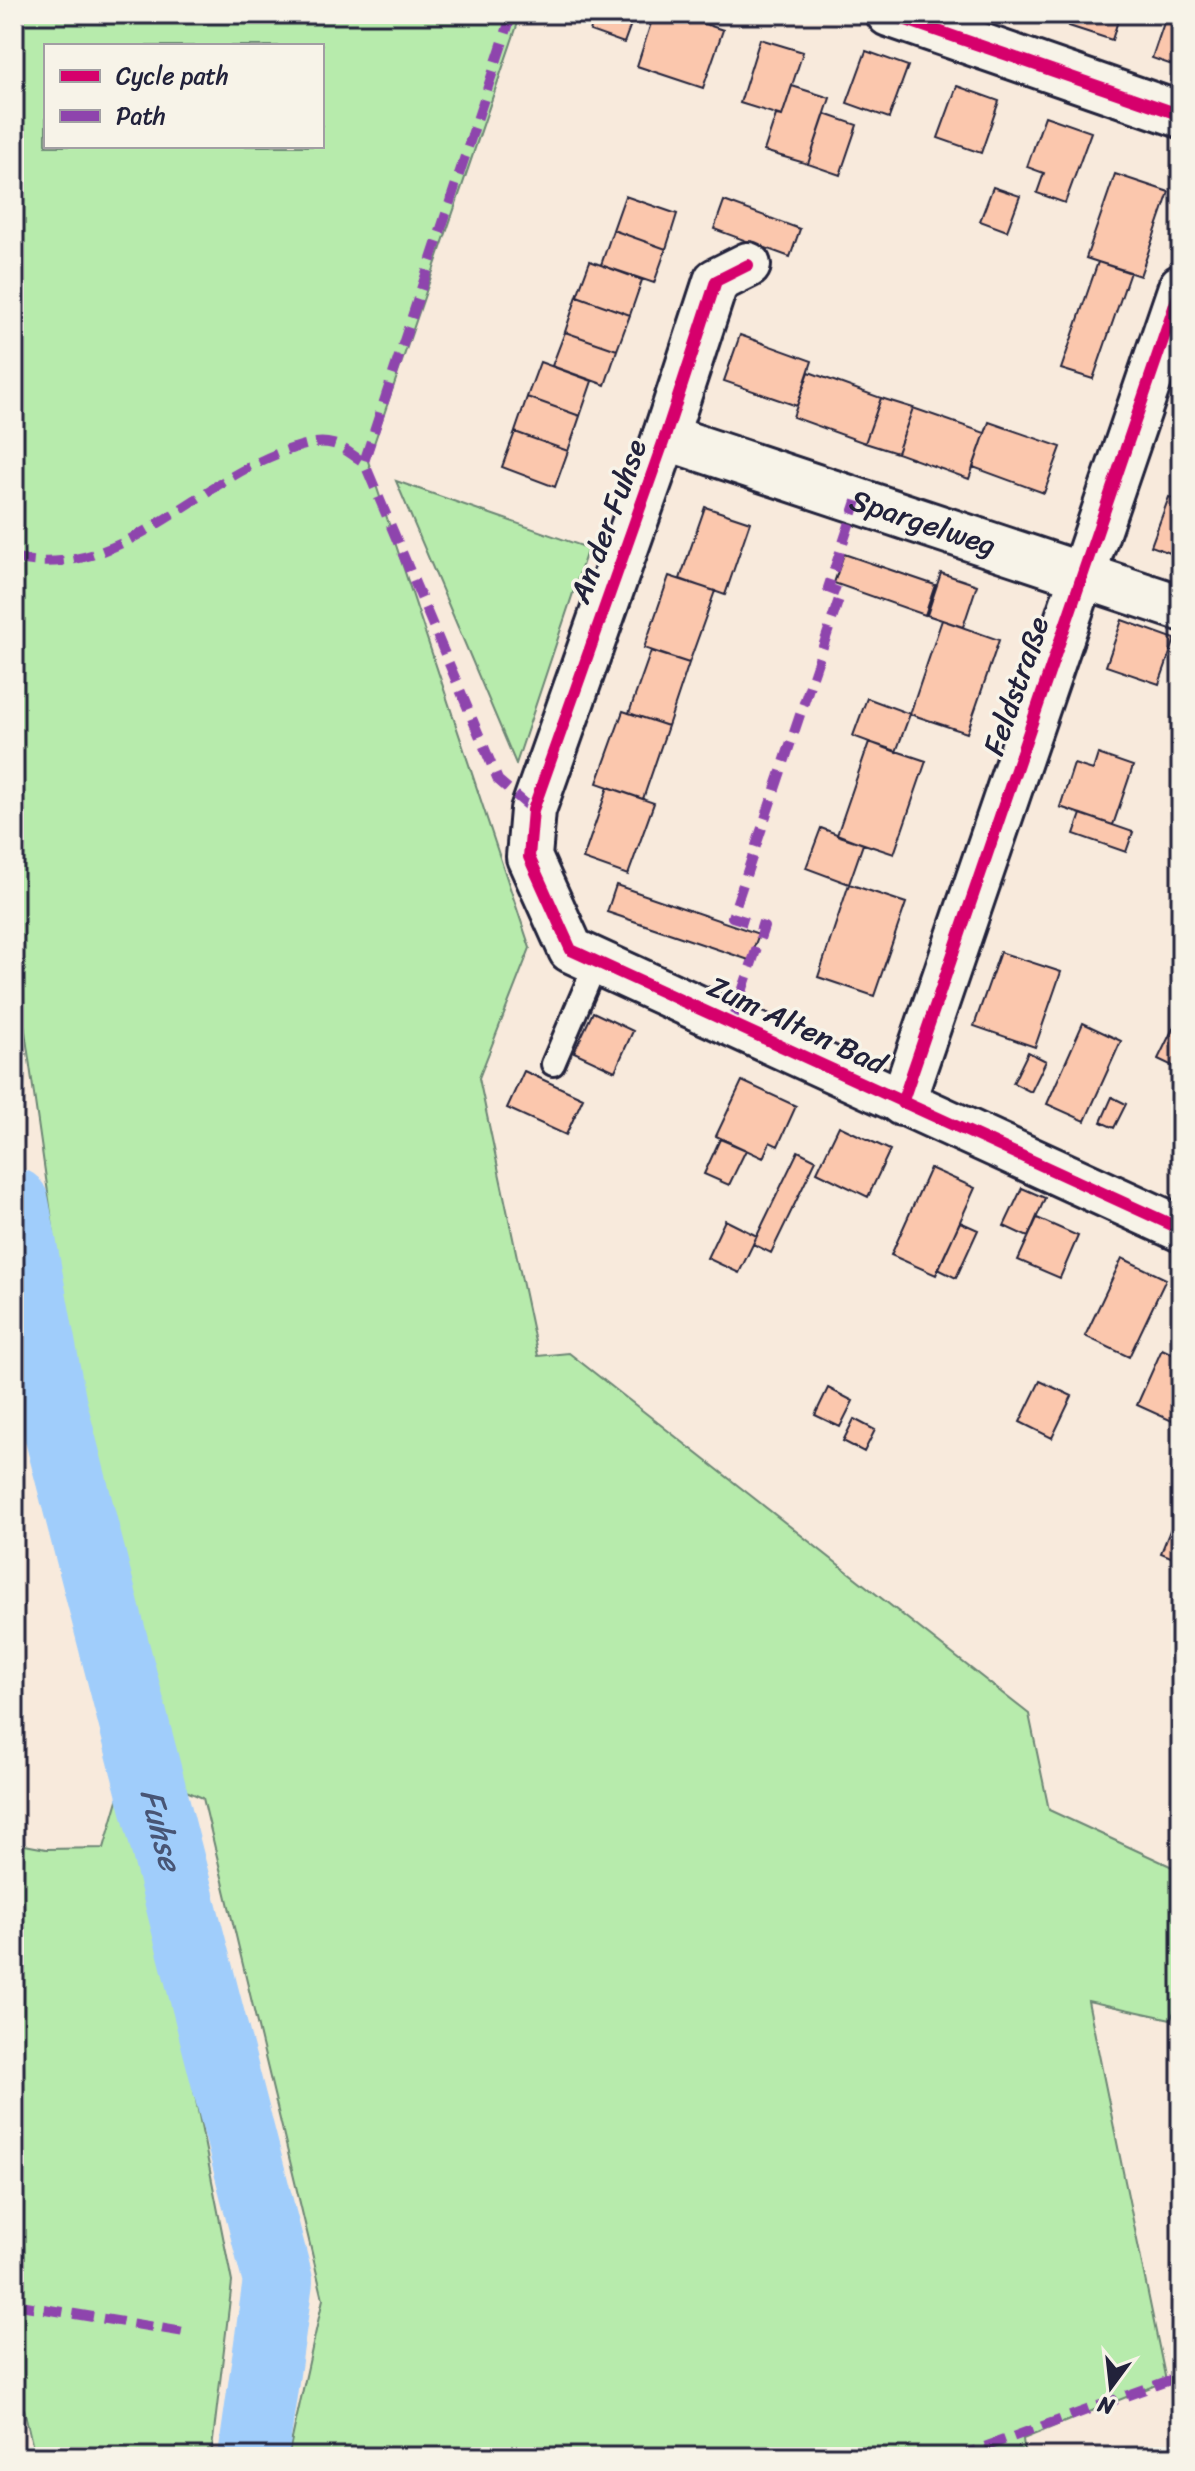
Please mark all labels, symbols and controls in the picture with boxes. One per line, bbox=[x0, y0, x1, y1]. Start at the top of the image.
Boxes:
legend bbox=[44, 44, 324, 148]
text: Cycle path bbox=[116, 55, 229, 97]
text: Path bbox=[116, 95, 166, 137]
street label: An der Fuhse bbox=[553, 431, 663, 612]
street label: Spargelweg bbox=[843, 473, 1004, 572]
street label: Feldstraße bbox=[967, 609, 1065, 763]
street label: Zum Alten Bad bbox=[698, 960, 898, 1091]
water label: Fuhse bbox=[123, 1783, 200, 1880]
north arrow bbox=[1071, 2347, 1151, 2427]
text: N bbox=[1093, 2385, 1119, 2427]

